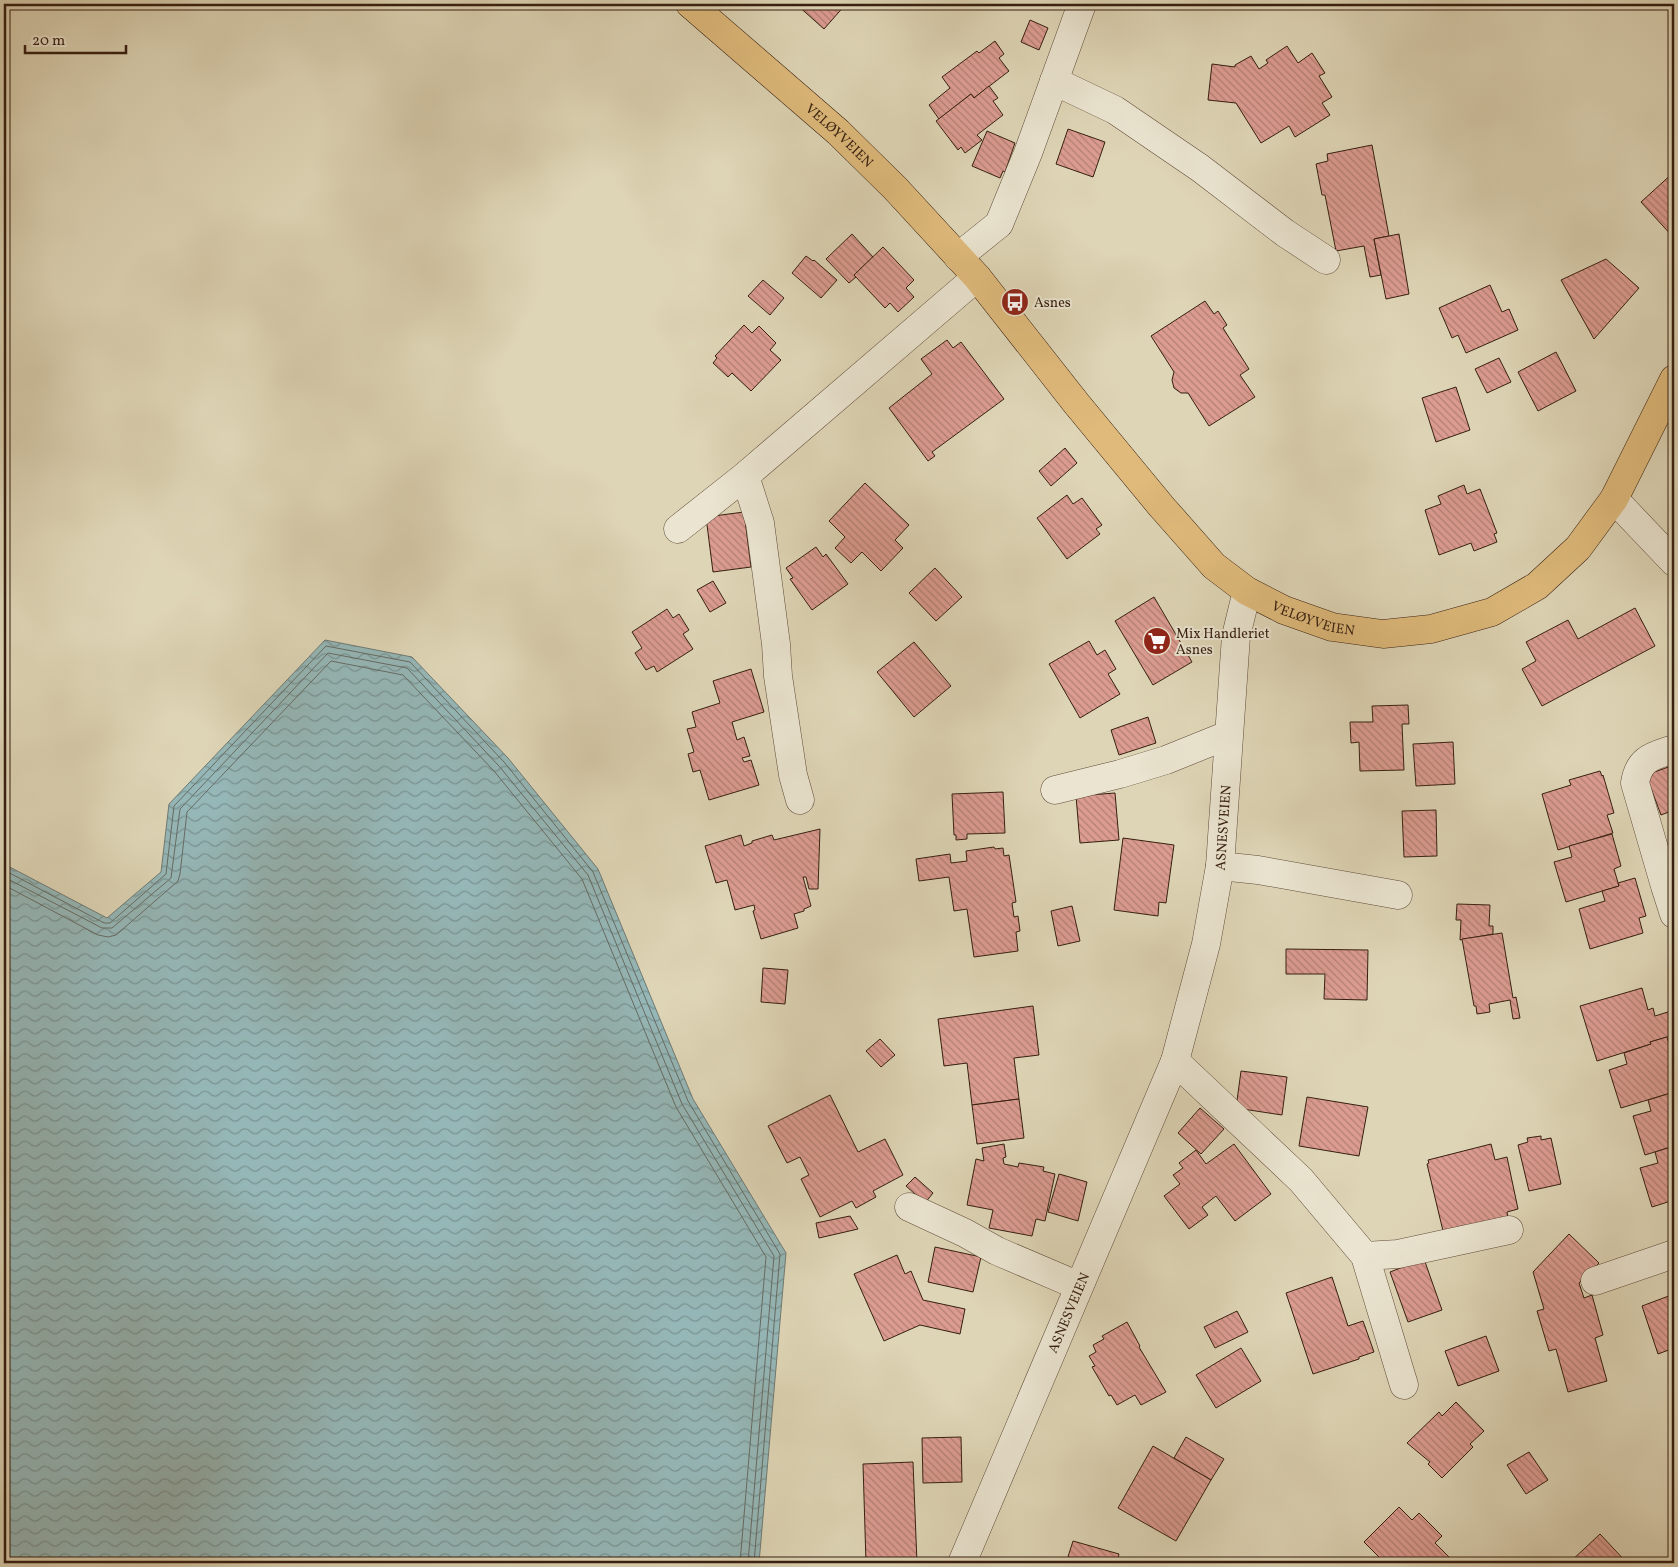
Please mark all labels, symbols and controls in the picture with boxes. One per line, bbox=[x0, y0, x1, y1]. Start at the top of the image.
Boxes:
scale bar bbox=[25, 22, 126, 54]
text: 20 m bbox=[32, 31, 65, 52]
street label: VELØYVEIEN bbox=[801, 100, 877, 172]
bus stop icon: Asnes bbox=[1000, 287, 1030, 317]
place label: Asnes bbox=[1034, 294, 1071, 313]
street label: VELØYVEIEN bbox=[1268, 597, 1356, 641]
place label: Mix Handleriet Asnes bbox=[1176, 625, 1270, 660]
supermarket icon: Mix Handleriet Asnes bbox=[1142, 626, 1172, 656]
street label: ASNESVEIEN bbox=[1212, 784, 1237, 871]
street label: ASNESVEIEN bbox=[1044, 1270, 1095, 1356]

